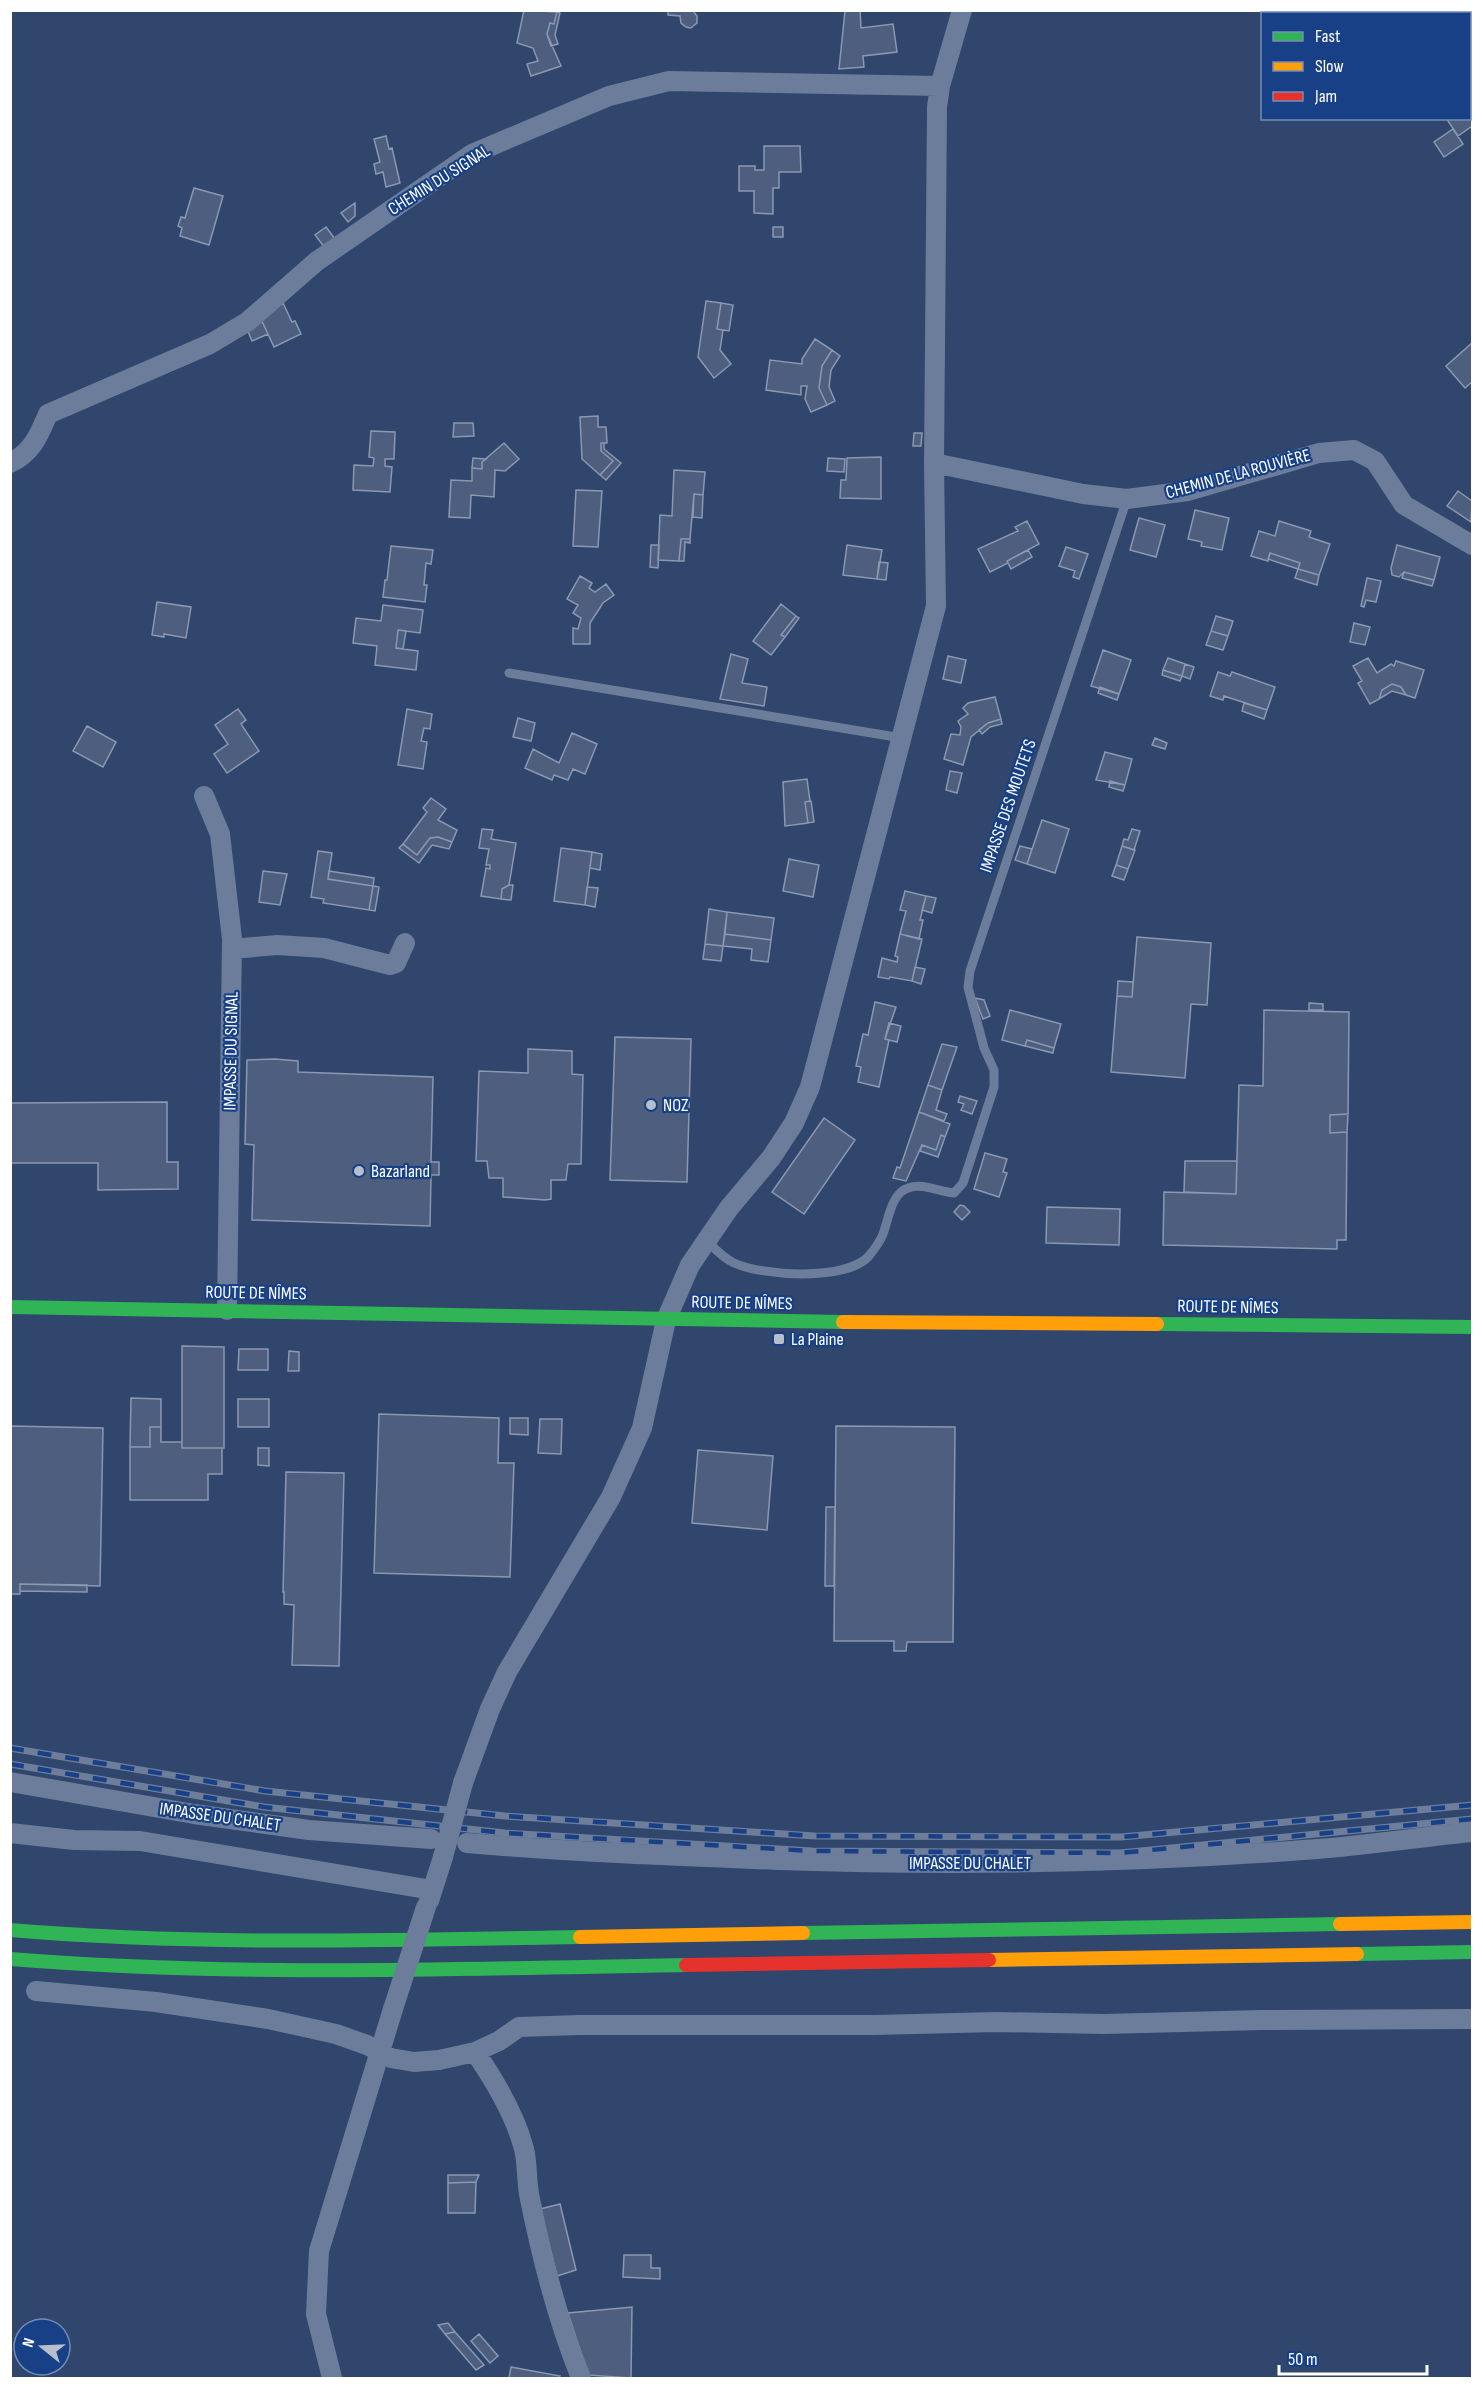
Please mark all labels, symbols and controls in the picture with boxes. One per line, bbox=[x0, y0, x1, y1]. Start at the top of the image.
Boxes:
legend bbox=[1261, 12, 1471, 120]
text: Fast bbox=[1315, 26, 1341, 47]
text: Slow bbox=[1315, 56, 1344, 77]
text: Jam bbox=[1314, 86, 1337, 107]
street label: CHEMIN DU SIGNAL bbox=[384, 140, 494, 220]
street label: CHEMIN DE LA ROUVIÈRE bbox=[1163, 445, 1313, 503]
street label: IMPASSE DES MOUTETS bbox=[975, 736, 1041, 875]
street label: IMPASSE DU SIGNAL bbox=[219, 991, 243, 1111]
place label: NOZ bbox=[663, 1095, 689, 1116]
marker: NOZ bbox=[644, 1098, 658, 1112]
place label: Bazarland bbox=[371, 1161, 430, 1182]
marker: Bazarland bbox=[352, 1164, 366, 1178]
street label: ROUTE DE NÎMES bbox=[205, 1282, 307, 1304]
street label: ROUTE DE NÎMES bbox=[691, 1292, 793, 1314]
street label: ROUTE DE NÎMES bbox=[1177, 1296, 1279, 1318]
place label: La Plaine bbox=[791, 1329, 844, 1350]
marker: La Plaine bbox=[772, 1332, 786, 1346]
street label: IMPASSE DU CHALET bbox=[158, 1798, 282, 1836]
street label: IMPASSE DU CHALET bbox=[909, 1853, 1031, 1874]
north arrow bbox=[12, 2317, 72, 2377]
text: N bbox=[19, 2336, 40, 2350]
scale bar bbox=[1279, 2338, 1428, 2376]
text: 50 m bbox=[1288, 2349, 1318, 2370]

